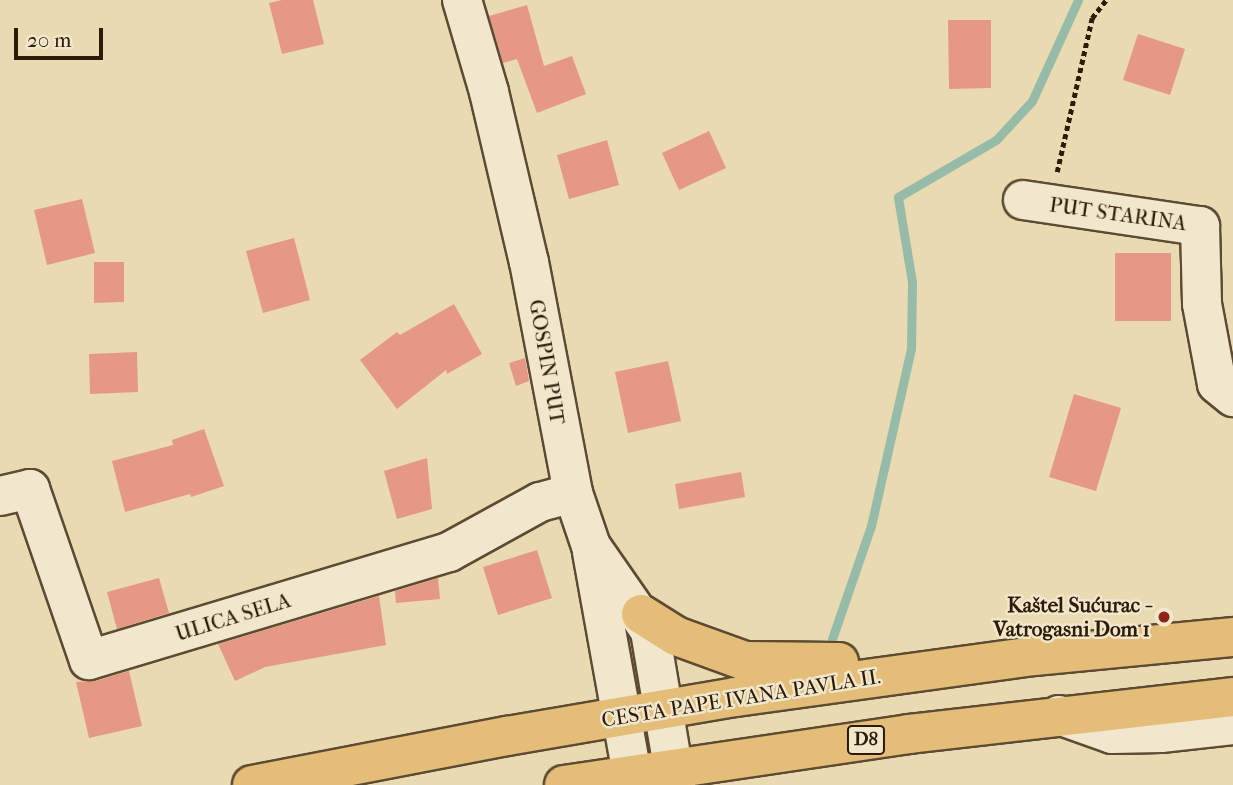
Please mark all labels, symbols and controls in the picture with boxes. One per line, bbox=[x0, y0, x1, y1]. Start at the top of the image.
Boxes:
scale bar bbox=[18, 14, 107, 58]
text: 20 m bbox=[27, 28, 71, 52]
street label: PUT STARINA bbox=[1048, 192, 1188, 236]
street label: GOSPIN PUT bbox=[524, 298, 570, 426]
street label: ULICA SELA bbox=[172, 587, 294, 647]
place label: Kaštel Sućurac - Vatrogasni Dom 1 bbox=[993, 592, 1150, 642]
marker: Kaštel Sućurac - Vatrogasni Dom 1 bbox=[1156, 609, 1172, 625]
street label: CESTA PAPE IVANA PAVLA II. bbox=[600, 663, 882, 733]
road number: D8 bbox=[847, 724, 885, 755]

